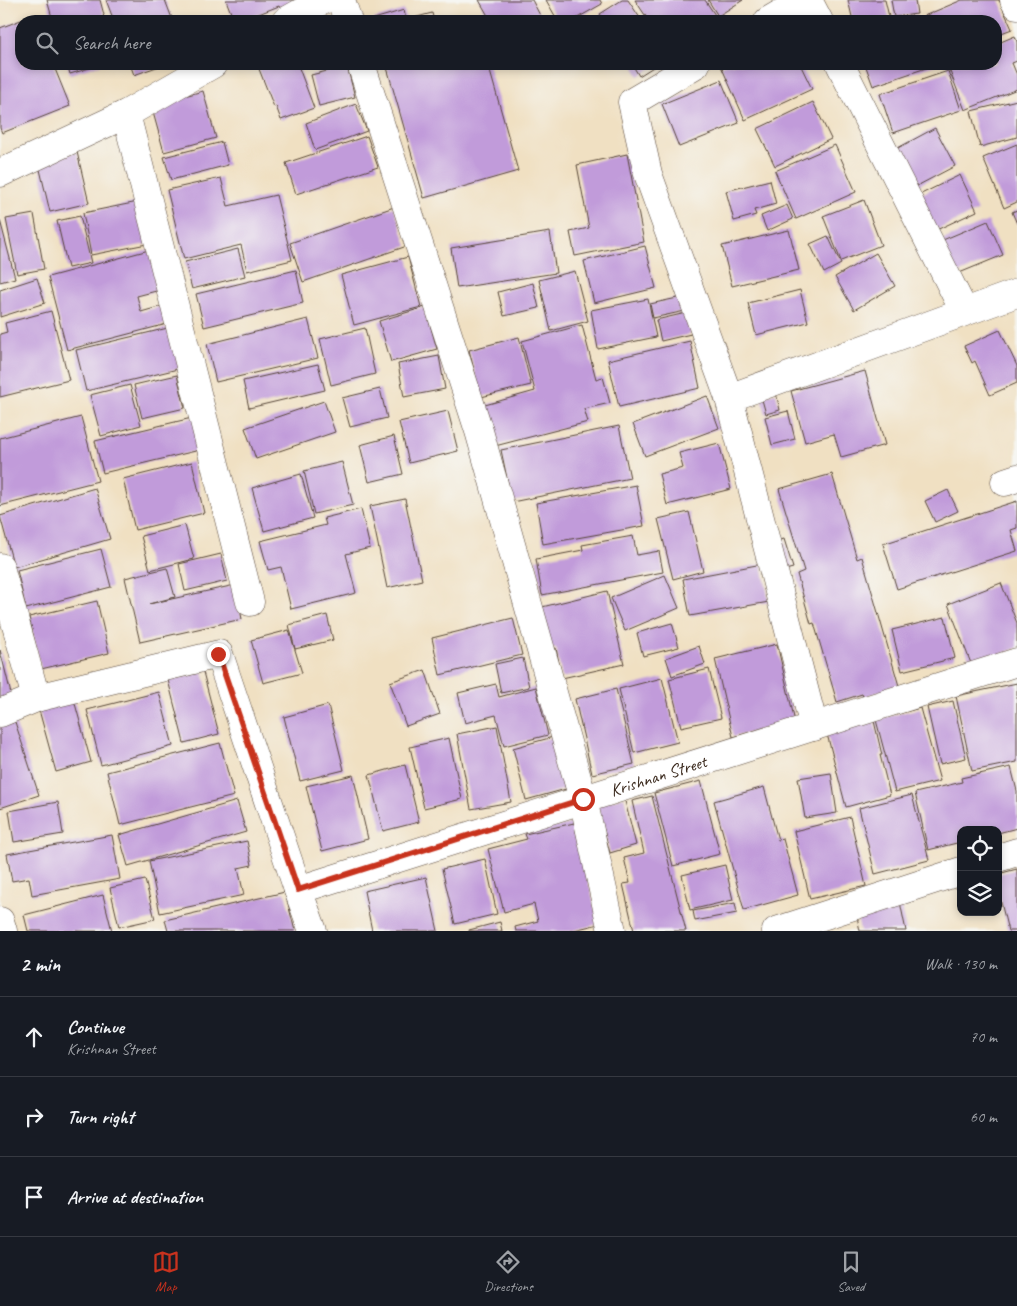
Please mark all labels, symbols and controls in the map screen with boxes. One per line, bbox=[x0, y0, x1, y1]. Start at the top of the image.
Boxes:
search box bbox=[15, 15, 1002, 70]
icon: search bbox=[33, 29, 61, 57]
text: Search here bbox=[73, 31, 150, 55]
route end bbox=[207, 643, 230, 666]
street label: Krishnan Street bbox=[607, 750, 711, 801]
route start bbox=[572, 788, 595, 811]
map controls bbox=[957, 826, 1002, 916]
button: locate bbox=[957, 826, 1002, 871]
button: layers bbox=[957, 871, 1002, 916]
text: 2 min bbox=[20, 951, 60, 977]
text: Walk · 130 m bbox=[925, 954, 997, 974]
text: Continue bbox=[67, 1015, 124, 1039]
icon: ahead bbox=[20, 1023, 48, 1051]
text: 70 m bbox=[970, 1027, 997, 1047]
text: Krishnan Street bbox=[67, 1039, 156, 1059]
icon: right bbox=[20, 1103, 48, 1131]
text: Turn right bbox=[67, 1105, 134, 1129]
text: 60 m bbox=[970, 1107, 997, 1127]
icon: arrive bbox=[20, 1183, 48, 1211]
text: Arrive at destination bbox=[67, 1185, 203, 1209]
tab: Map bbox=[152, 1248, 180, 1295]
tab: Directions bbox=[484, 1248, 533, 1295]
tab: Saved bbox=[837, 1248, 865, 1295]

